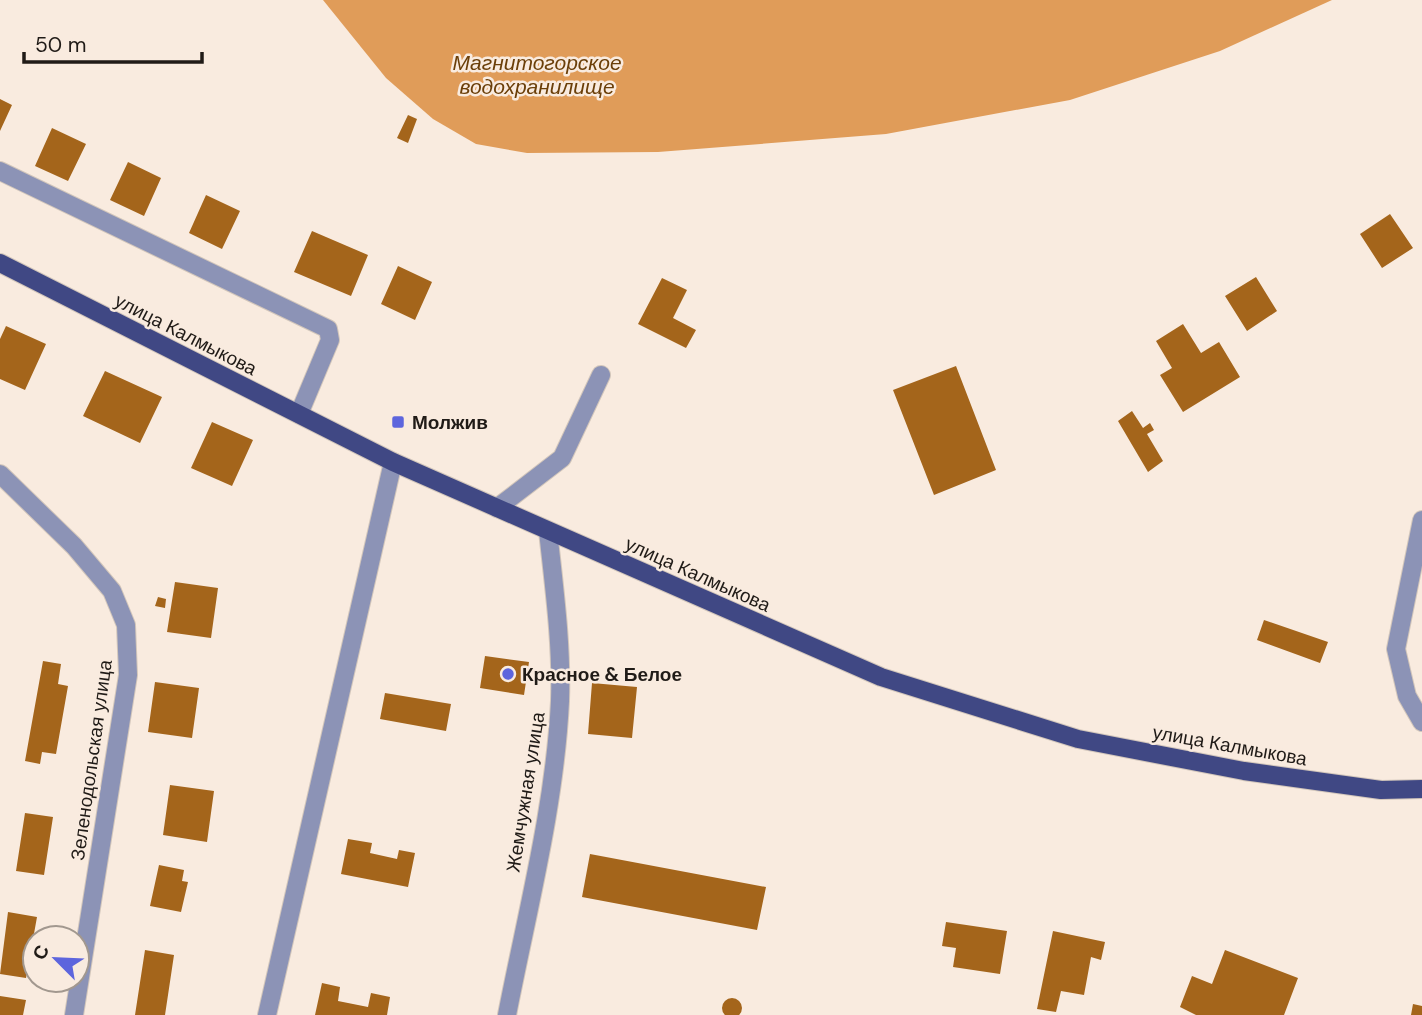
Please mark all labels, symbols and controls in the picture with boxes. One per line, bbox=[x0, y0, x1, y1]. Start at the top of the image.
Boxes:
scale bar bbox=[24, 21, 203, 65]
text: 50 m bbox=[35, 31, 86, 59]
water label: Магнитогорское водохранилище bbox=[452, 49, 622, 101]
street label: улица Калмыкова bbox=[110, 288, 261, 381]
place label: Молжив bbox=[412, 410, 488, 435]
marker: Молжив bbox=[390, 414, 406, 430]
street label: улица Калмыкова bbox=[621, 531, 775, 618]
street label: Зеленодольская улица bbox=[65, 658, 118, 862]
place label: Красное & Белое bbox=[522, 662, 682, 687]
marker: Красное & Белое bbox=[500, 666, 516, 682]
street label: Жемчужная улица bbox=[500, 710, 551, 874]
street label: улица Калмыкова bbox=[1151, 720, 1309, 771]
north arrow bbox=[21, 924, 91, 994]
text: С bbox=[27, 941, 55, 964]

